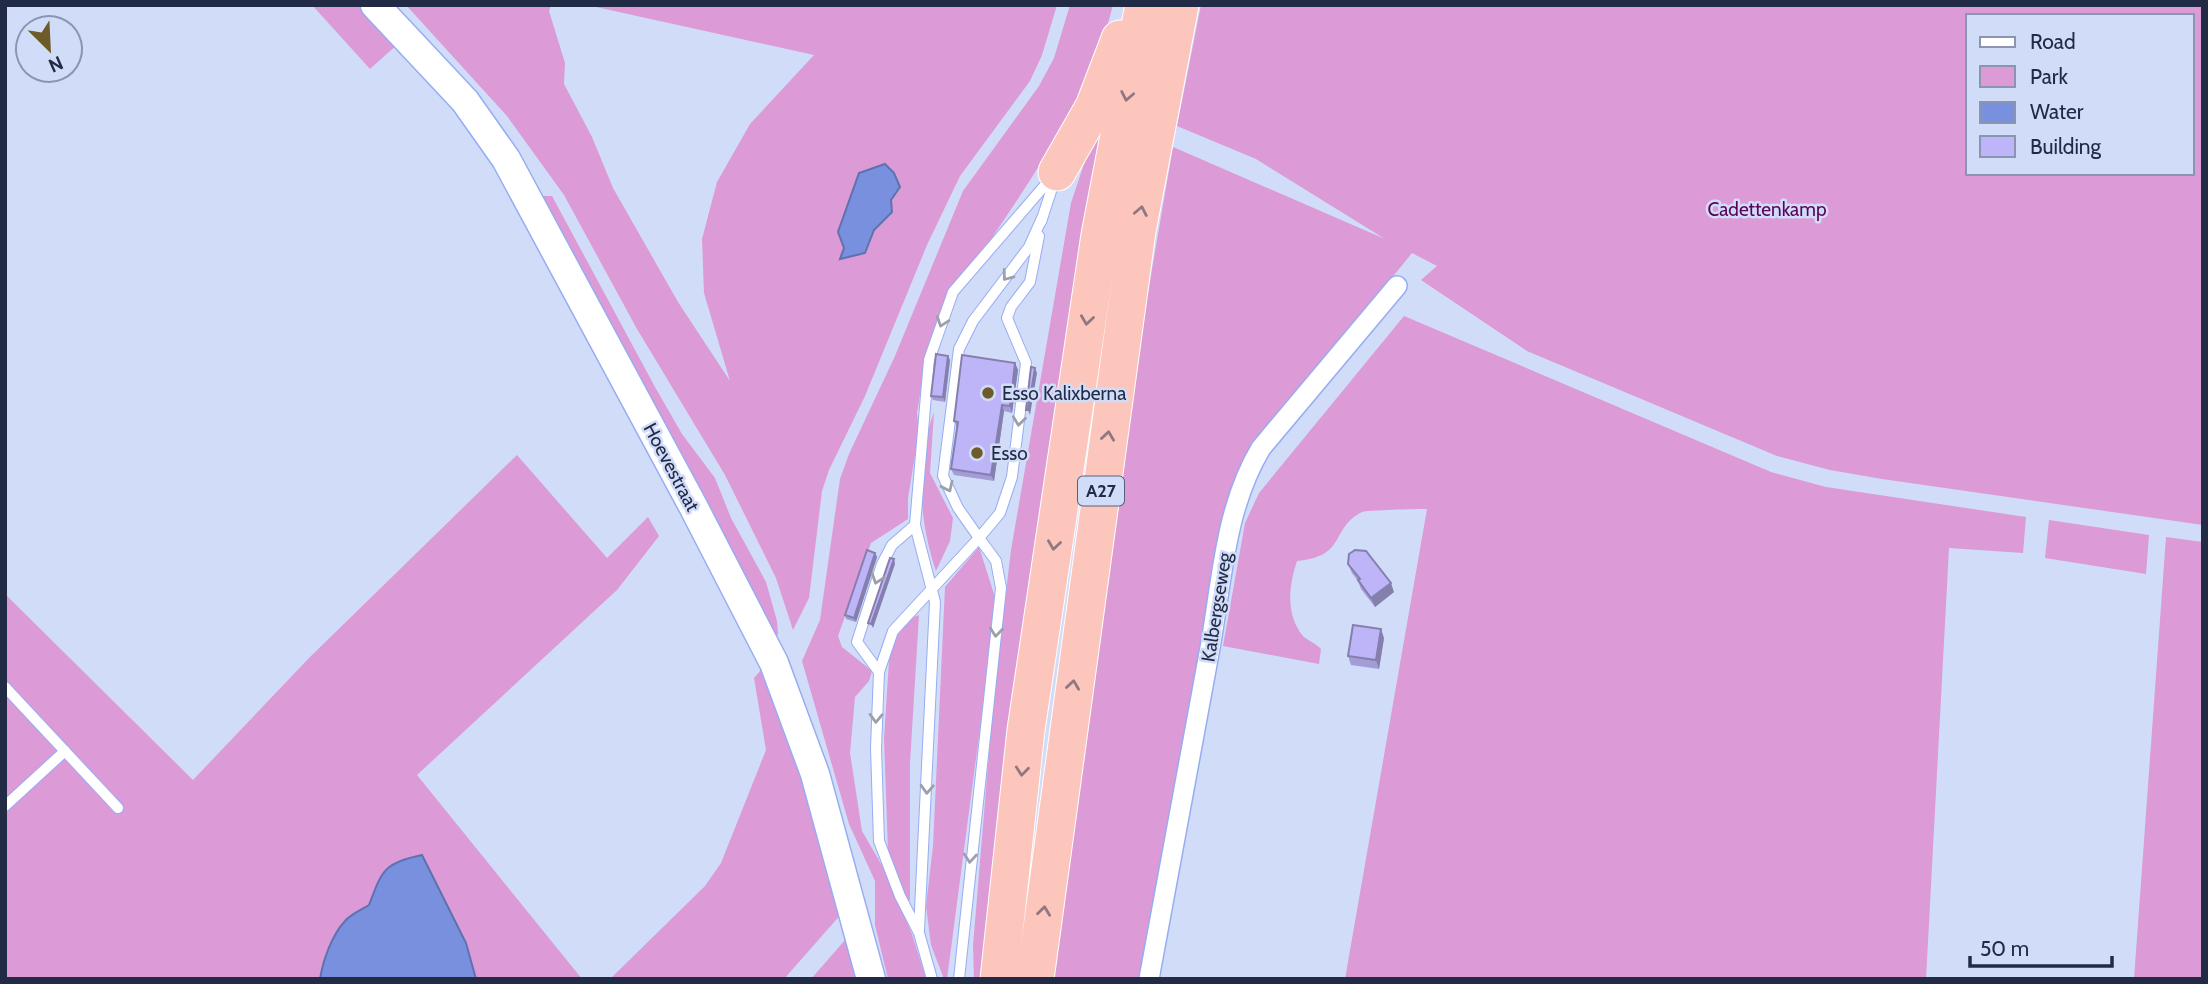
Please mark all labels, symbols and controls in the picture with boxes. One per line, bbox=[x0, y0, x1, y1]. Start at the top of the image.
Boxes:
north arrow bbox=[14, 14, 84, 84]
legend bbox=[1966, 14, 2194, 175]
text: Road bbox=[2030, 29, 2076, 54]
text: N bbox=[45, 51, 67, 77]
text: Park bbox=[2030, 64, 2068, 89]
one-way arrow bbox=[1120, 90, 1135, 102]
text: Water bbox=[2030, 99, 2084, 124]
text: Building bbox=[2030, 134, 2102, 159]
park label: Cadettenkamp bbox=[1708, 198, 1826, 221]
one-way arrow bbox=[1132, 205, 1147, 217]
one-way arrow bbox=[1002, 269, 1015, 281]
one-way arrow bbox=[1080, 314, 1095, 326]
one-way arrow bbox=[936, 315, 950, 327]
place label: Esso Kalixberna bbox=[1002, 382, 1126, 405]
marker: Esso Kalixberna bbox=[980, 385, 996, 401]
one-way arrow bbox=[1011, 415, 1026, 427]
street label: Hoevestraat bbox=[639, 419, 705, 516]
one-way arrow bbox=[1100, 430, 1115, 442]
place label: Esso bbox=[991, 442, 1028, 465]
marker: Esso bbox=[969, 445, 985, 461]
road number: A27 bbox=[1078, 476, 1124, 505]
one-way arrow bbox=[940, 480, 954, 492]
one-way arrow bbox=[1047, 540, 1062, 551]
street label: Kalbergseweg bbox=[1196, 550, 1237, 663]
one-way arrow bbox=[871, 573, 885, 585]
one-way arrow bbox=[988, 626, 1003, 638]
one-way arrow bbox=[1066, 680, 1081, 691]
one-way arrow bbox=[869, 713, 884, 724]
one-way arrow bbox=[1015, 765, 1030, 776]
one-way arrow bbox=[920, 784, 935, 795]
one-way arrow bbox=[963, 853, 978, 864]
one-way arrow bbox=[1036, 905, 1051, 917]
scale bar bbox=[1970, 925, 2112, 969]
text: 50 m bbox=[1980, 936, 2029, 961]

